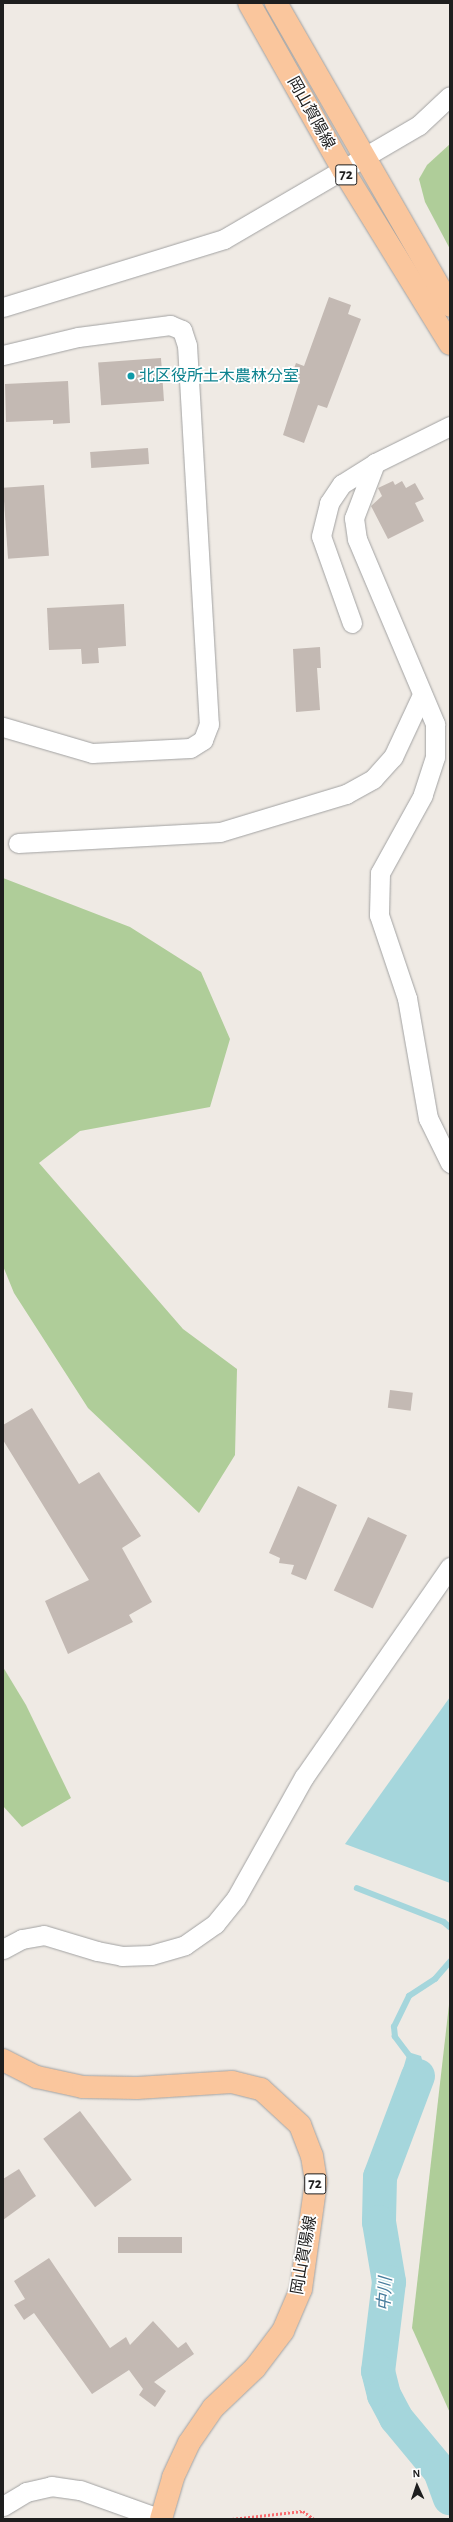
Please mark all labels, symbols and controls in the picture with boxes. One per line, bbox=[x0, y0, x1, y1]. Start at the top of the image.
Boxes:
street label: 岡山賀陽線 bbox=[283, 73, 339, 153]
road number: 72 bbox=[335, 162, 357, 188]
place label: 北区役所土木農林分室 bbox=[139, 366, 299, 386]
marker: 北区役所土木農林分室 bbox=[126, 371, 136, 381]
road number: 72 bbox=[304, 2171, 326, 2197]
street label: 岡山賀陽線 bbox=[288, 2214, 320, 2296]
water label: 中川 bbox=[374, 2276, 396, 2312]
north arrow bbox=[397, 2466, 437, 2506]
text: N bbox=[412, 2468, 420, 2479]

